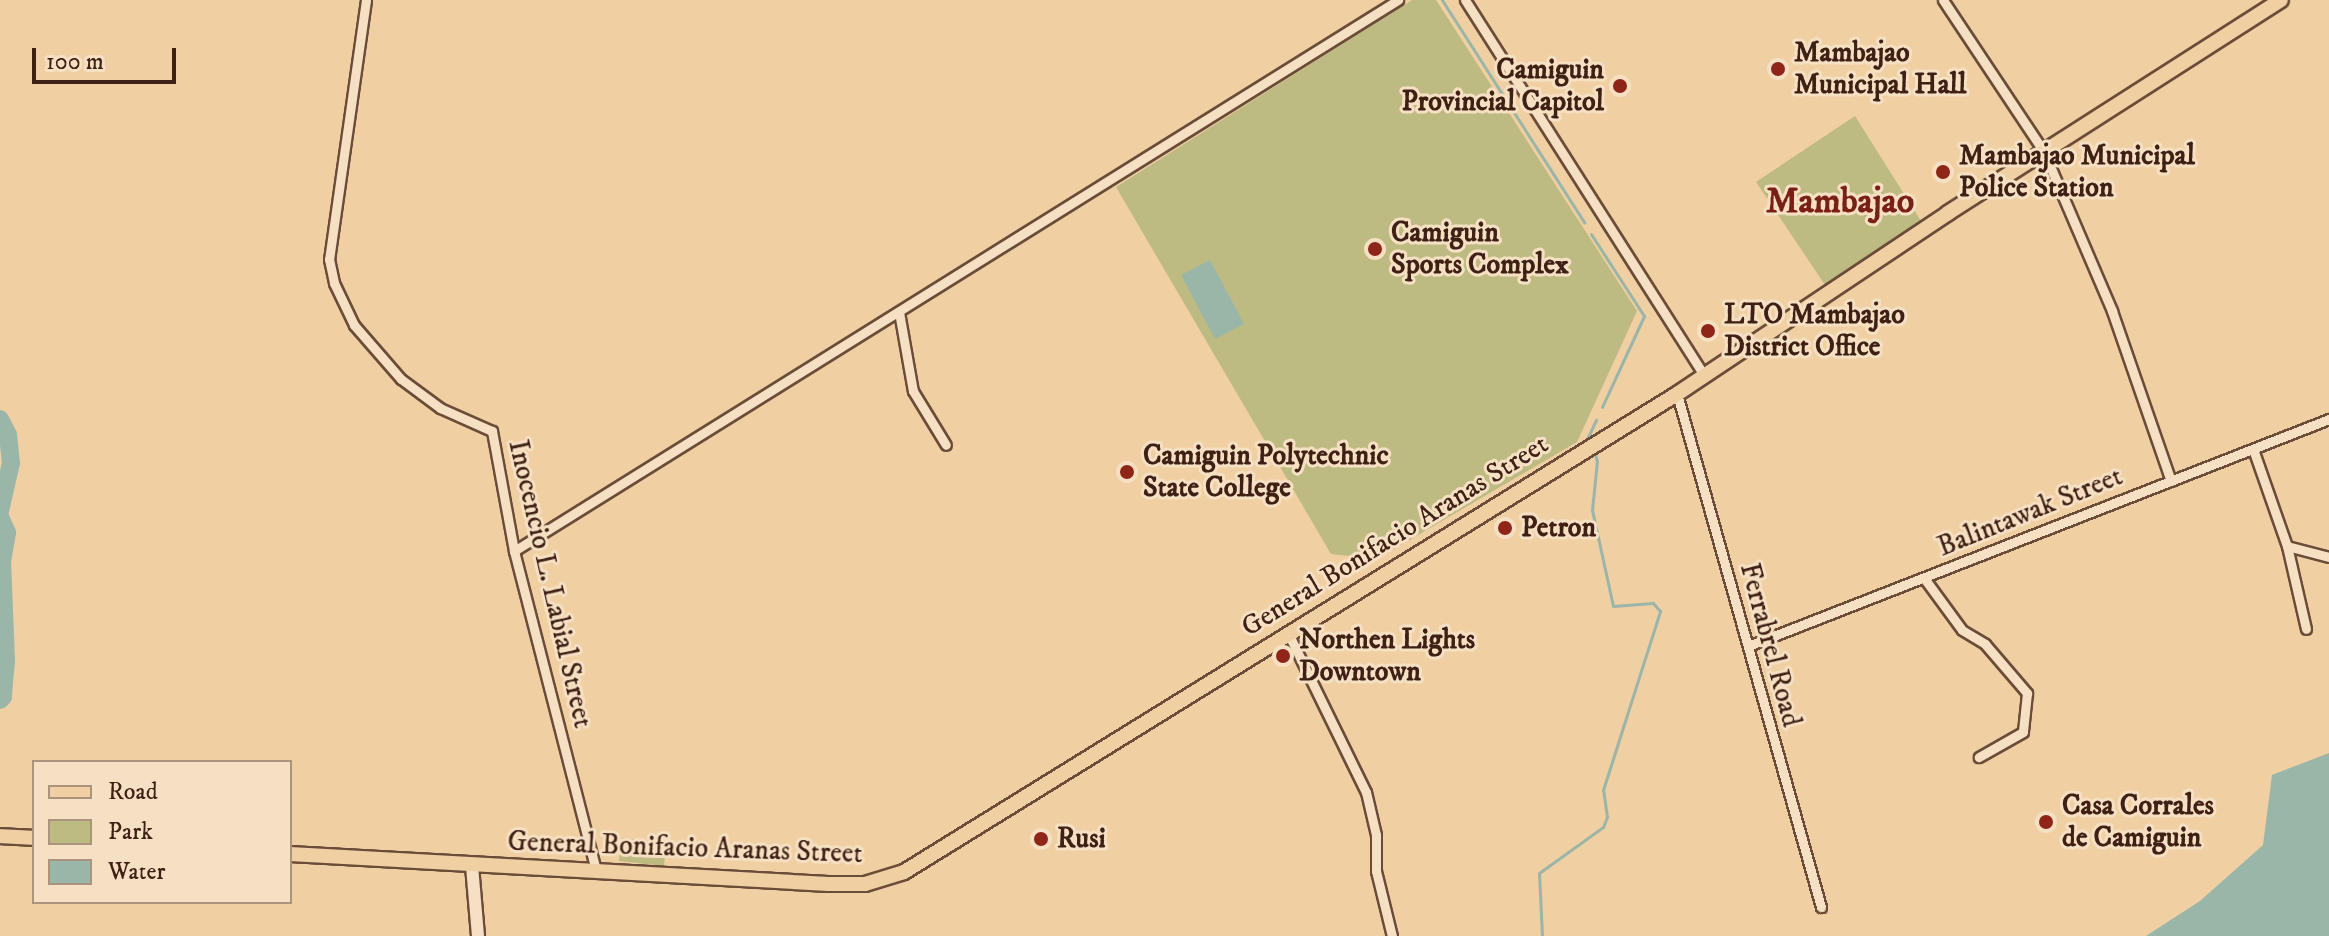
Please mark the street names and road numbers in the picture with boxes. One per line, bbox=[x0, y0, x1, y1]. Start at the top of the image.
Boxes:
street label: General Bonifacio Aranas Street bbox=[1236, 428, 1554, 644]
street label: Inocencio L. Labial Street bbox=[501, 437, 599, 731]
street label: Balintawak Street bbox=[1933, 460, 2127, 564]
street label: Ferrabrel Road bbox=[1732, 559, 1808, 731]
street label: General Bonifacio Aranas Street bbox=[507, 825, 863, 871]

